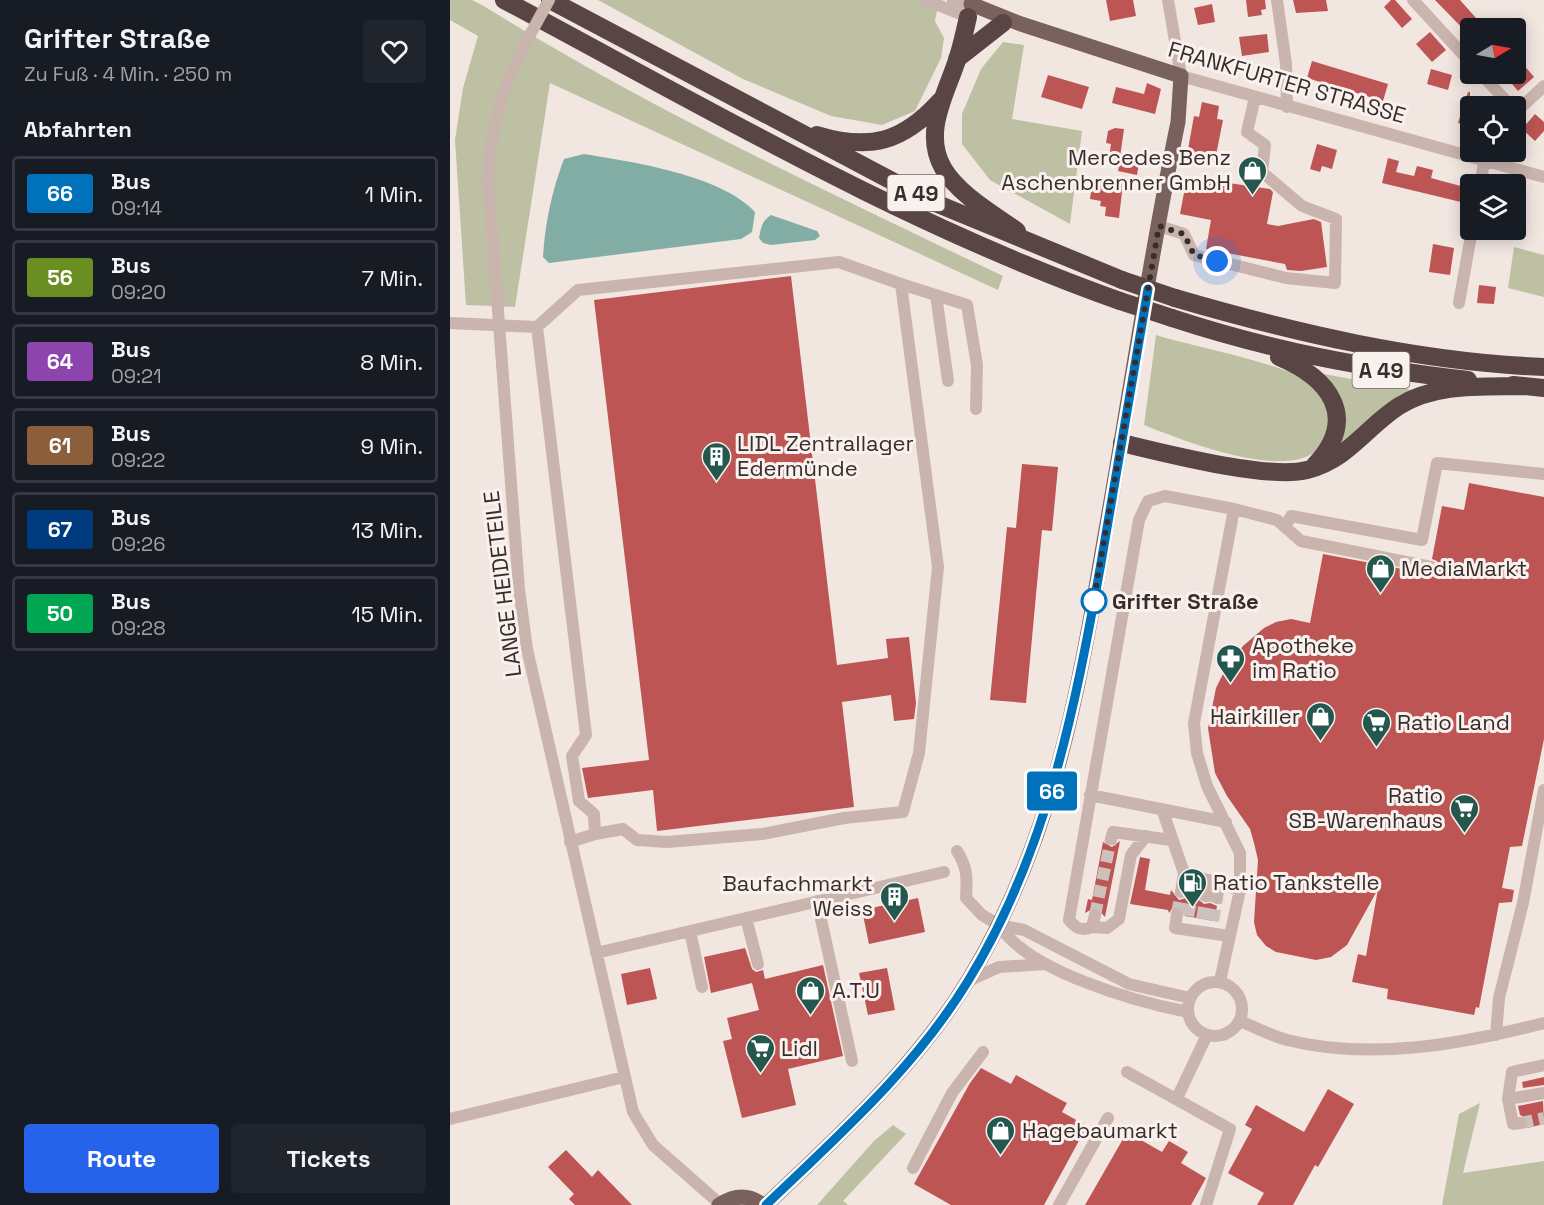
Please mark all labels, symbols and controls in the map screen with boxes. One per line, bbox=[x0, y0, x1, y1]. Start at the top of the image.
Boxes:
north arrow bbox=[1460, 18, 1526, 84]
map controls bbox=[1460, 18, 1526, 240]
text: Grifter Straße bbox=[24, 20, 211, 56]
button: heart bbox=[363, 20, 426, 83]
street label: FRANKFURTER STRASSE bbox=[1165, 35, 1409, 129]
text: Zu Fuß · 4 Min. · 250 m bbox=[24, 61, 232, 87]
button: locate bbox=[1460, 96, 1526, 162]
text: Abfahrten bbox=[24, 115, 132, 143]
place label: Mercedes Benz Aschenbrenner GmbH bbox=[1001, 143, 1231, 196]
shop icon: Mercedes Benz Aschenbrenner GmbH bbox=[1236, 154, 1268, 196]
text: Bus bbox=[111, 167, 151, 195]
button: layers bbox=[1460, 174, 1526, 240]
road number: A 49 bbox=[888, 175, 944, 211]
text: 66 bbox=[47, 180, 73, 207]
text: 1 Min. bbox=[365, 180, 423, 208]
text: 09:14 bbox=[111, 195, 162, 221]
your location bbox=[1202, 246, 1232, 276]
text: Bus bbox=[111, 251, 151, 279]
text: 56 bbox=[47, 264, 73, 291]
text: 7 Min. bbox=[361, 264, 423, 292]
text: 09:20 bbox=[111, 279, 166, 305]
text: Bus bbox=[111, 335, 151, 363]
text: 64 bbox=[47, 348, 73, 375]
text: 8 Min. bbox=[360, 348, 423, 376]
road number: A 49 bbox=[1352, 352, 1410, 388]
text: 09:21 bbox=[111, 363, 162, 389]
text: Bus bbox=[111, 419, 151, 447]
place label: LIDL Zentrallager Edermünde bbox=[737, 429, 914, 482]
text: 61 bbox=[49, 432, 71, 459]
text: 9 Min. bbox=[360, 432, 423, 460]
building icon: LIDL Zentrallager Edermünde bbox=[700, 440, 732, 482]
text: 09:22 bbox=[111, 447, 165, 473]
street label: LANGE HEIDETEILE bbox=[477, 489, 527, 679]
text: Bus bbox=[111, 503, 151, 531]
text: 67 bbox=[48, 516, 72, 543]
text: 13 Min. bbox=[351, 516, 423, 544]
text: 09:26 bbox=[111, 531, 165, 557]
shop icon: MediaMarkt bbox=[1364, 552, 1396, 594]
place label: MediaMarkt bbox=[1401, 554, 1527, 582]
text: Bus bbox=[111, 587, 151, 615]
place label: Grifter Straße bbox=[1112, 587, 1259, 615]
marker: Grifter Straße bbox=[1081, 588, 1107, 614]
text: 50 bbox=[47, 600, 73, 627]
text: 15 Min. bbox=[351, 600, 423, 628]
text: 09:28 bbox=[111, 615, 166, 641]
place label: Apotheke im Ratio bbox=[1252, 631, 1354, 684]
pharmacy icon: Apotheke im Ratio bbox=[1215, 642, 1247, 684]
shop icon: Hairkiller bbox=[1305, 700, 1337, 742]
place label: Hairkiller bbox=[1210, 702, 1300, 730]
supermarket icon: Ratio Land bbox=[1360, 706, 1392, 748]
place label: Ratio Land bbox=[1397, 708, 1510, 736]
line badge: 66 bbox=[1025, 772, 1079, 810]
text: 66 bbox=[1039, 778, 1065, 805]
place label: Ratio SB-Warenhaus bbox=[1288, 781, 1443, 834]
supermarket icon: Ratio SB-Warenhaus bbox=[1448, 792, 1480, 834]
fuel station icon: Ratio Tankstelle bbox=[1176, 866, 1208, 908]
place label: Ratio Tankstelle bbox=[1213, 868, 1380, 896]
place label: Baufachmarkt Weiss bbox=[722, 869, 873, 922]
building icon: Baufachmarkt Weiss bbox=[878, 880, 910, 922]
shop icon: A.T.U bbox=[795, 974, 827, 1016]
place label: A.T.U bbox=[832, 976, 880, 1004]
supermarket icon: Lidl bbox=[744, 1032, 776, 1074]
place label: Lidl bbox=[781, 1034, 818, 1062]
shop icon: Hagebaumarkt bbox=[985, 1114, 1017, 1156]
place label: Hagebaumarkt bbox=[1022, 1116, 1178, 1144]
button: Route bbox=[24, 1124, 219, 1193]
button: Tickets bbox=[231, 1124, 426, 1193]

